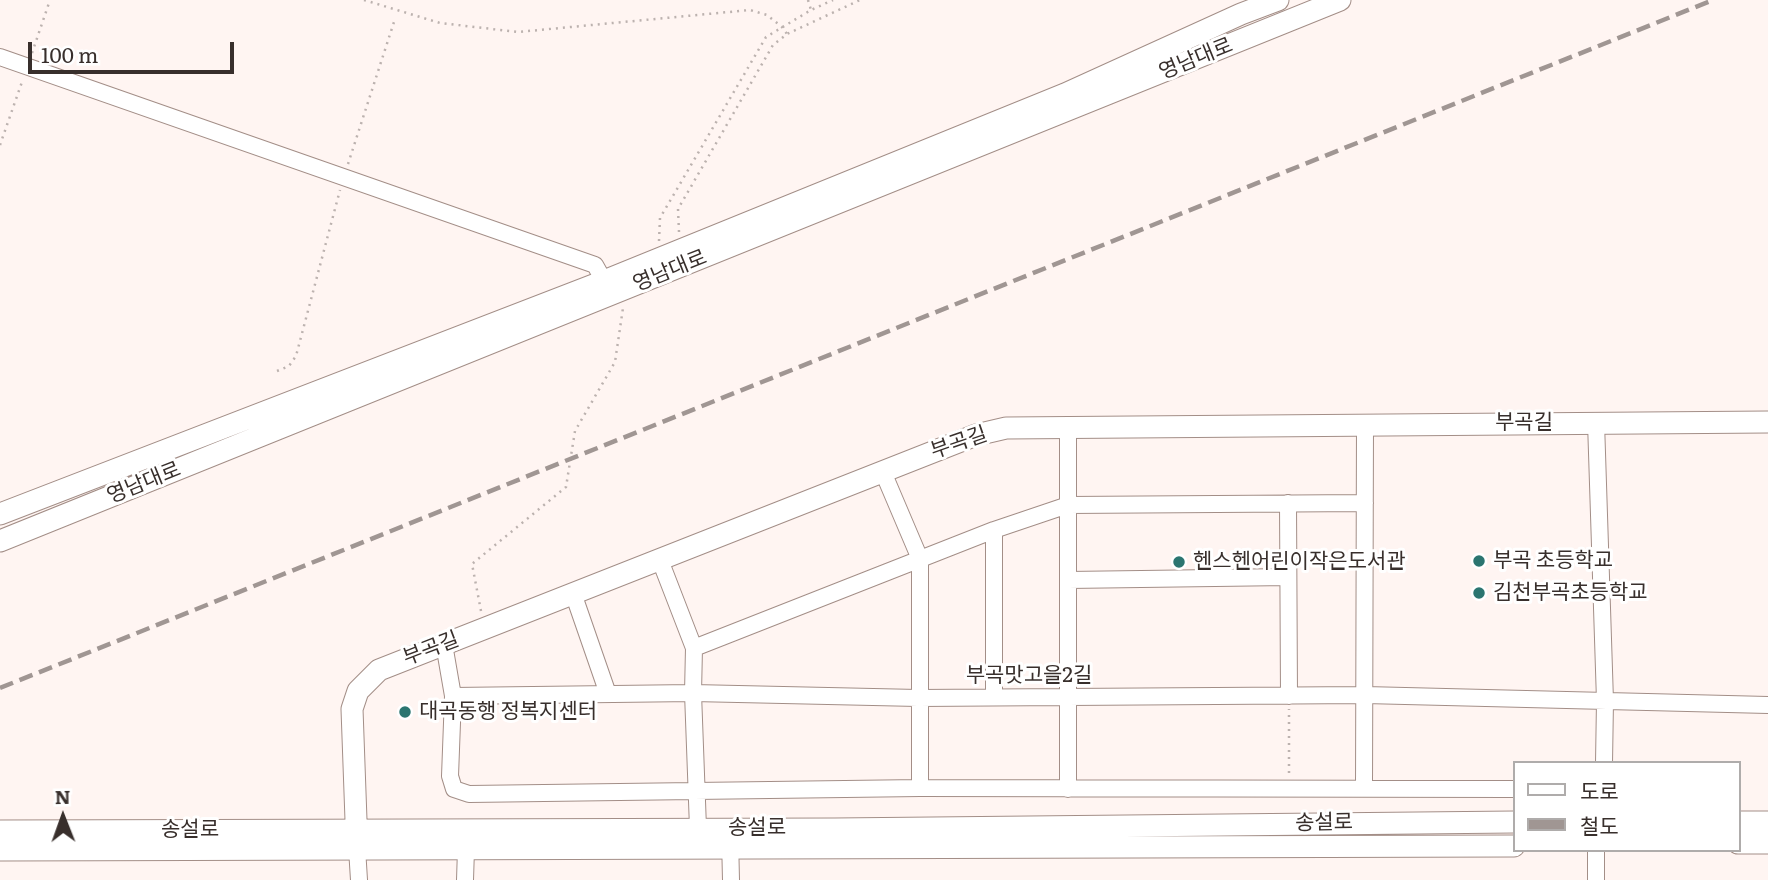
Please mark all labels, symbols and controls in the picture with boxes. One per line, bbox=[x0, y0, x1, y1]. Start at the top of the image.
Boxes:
scale bar bbox=[32, 28, 238, 72]
street label: 영남대로 bbox=[1155, 33, 1237, 85]
text: 100 m bbox=[41, 38, 98, 69]
street label: 영남대로 bbox=[629, 245, 711, 297]
street label: 부곡길 bbox=[1495, 410, 1553, 436]
street label: 부곡길 bbox=[927, 422, 991, 464]
street label: 영남대로 bbox=[103, 457, 185, 509]
place label: 부곡 초등학교 bbox=[1493, 548, 1613, 574]
place label: 헨스헨어린이작은도서관 bbox=[1193, 549, 1406, 575]
marker: 부곡 초등학교 bbox=[1471, 553, 1487, 569]
marker: 헨스헨어린이작은도서관 bbox=[1171, 554, 1187, 570]
place label: 김천부곡초등학교 bbox=[1493, 580, 1648, 606]
marker: 김천부곡초등학교 bbox=[1471, 585, 1487, 601]
street label: 부곡길 bbox=[399, 627, 463, 671]
street label: 부곡맛고을2길 bbox=[966, 663, 1092, 689]
place label: 대곡동행 정복지센터 bbox=[419, 699, 597, 725]
marker: 대곡동행 정복지센터 bbox=[397, 704, 413, 720]
legend bbox=[1512, 761, 1740, 852]
text: 도로 bbox=[1580, 774, 1619, 805]
north arrow bbox=[28, 782, 98, 852]
text: N bbox=[54, 782, 71, 810]
text: 철도 bbox=[1580, 809, 1619, 840]
street label: 송설로 bbox=[1295, 810, 1353, 836]
street label: 송설로 bbox=[728, 815, 786, 841]
street label: 송설로 bbox=[161, 817, 219, 843]

